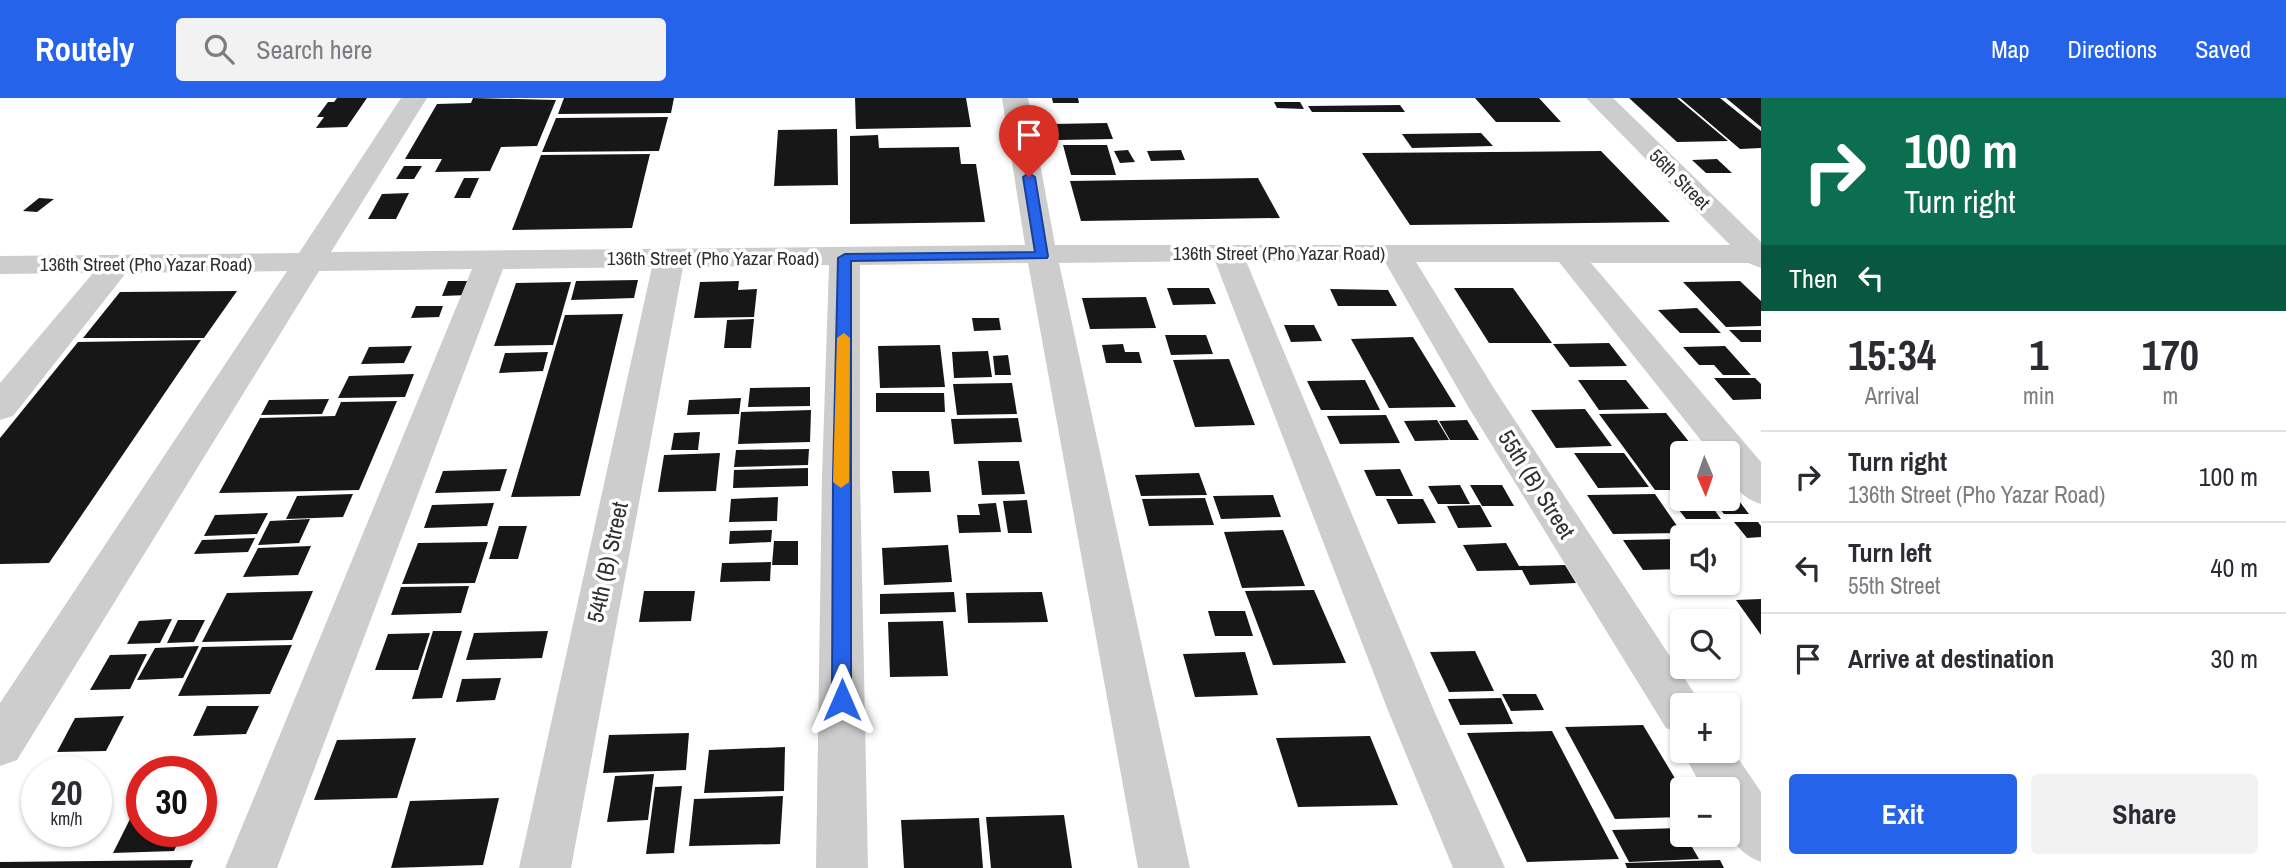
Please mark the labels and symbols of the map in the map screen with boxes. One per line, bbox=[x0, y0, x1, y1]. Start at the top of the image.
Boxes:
pin bbox=[999, 105, 1059, 177]
street label: 56th Street bbox=[1644, 143, 1717, 216]
street label: 136th Street (Pho Yazar Road) bbox=[1173, 240, 1385, 266]
street label: 136th Street (Pho Yazar Road) bbox=[607, 245, 819, 271]
street label: 136th Street (Pho Yazar Road) bbox=[40, 251, 252, 277]
street label: 55th (B) Street bbox=[1491, 424, 1583, 544]
north arrow bbox=[1670, 441, 1740, 511]
street label: 54th (B) Street bbox=[579, 499, 635, 625]
position arrow bbox=[805, 663, 879, 737]
speed limit sign: 30 bbox=[126, 756, 217, 847]

